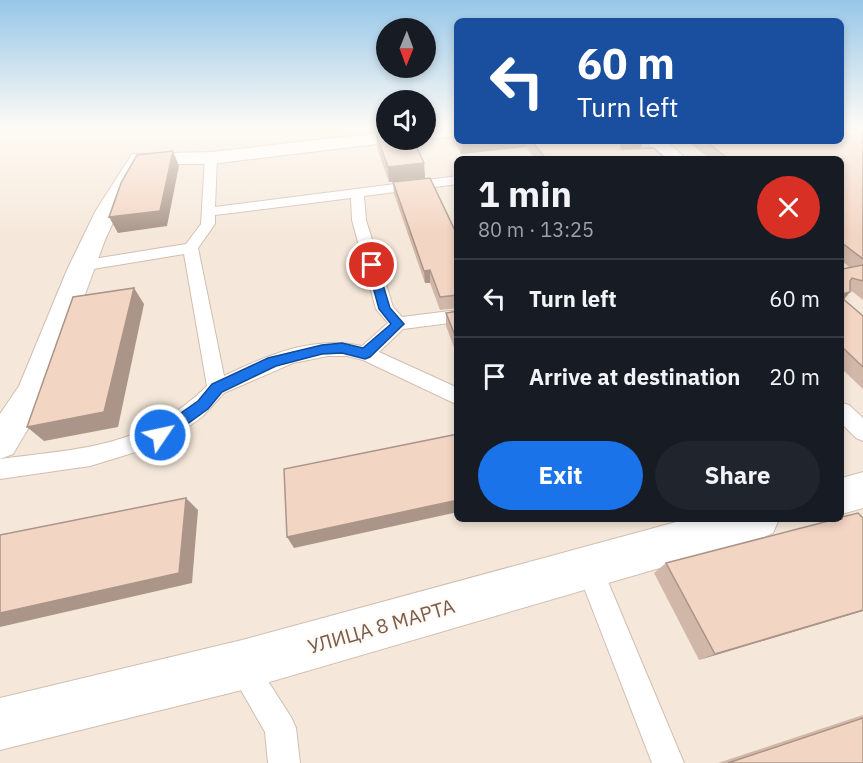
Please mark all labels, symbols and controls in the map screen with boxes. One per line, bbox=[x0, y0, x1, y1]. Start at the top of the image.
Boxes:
north arrow bbox=[376, 18, 436, 78]
map controls bbox=[376, 18, 436, 150]
text: 60 m bbox=[577, 36, 675, 91]
icon: left bbox=[478, 42, 556, 120]
text: Turn left bbox=[577, 89, 678, 124]
button: sound bbox=[376, 90, 436, 150]
text: 1 min bbox=[478, 170, 572, 217]
button: close bbox=[757, 176, 820, 239]
text: 80 m · 13:25 bbox=[478, 216, 594, 243]
pin bbox=[346, 239, 397, 290]
icon: arrive bbox=[355, 248, 388, 281]
icon: left bbox=[478, 282, 511, 315]
text: Turn left bbox=[529, 284, 617, 313]
text: 60 m bbox=[769, 284, 820, 313]
icon: arrive bbox=[478, 360, 511, 393]
text: Arrive at destination bbox=[529, 362, 740, 391]
text: 20 m bbox=[769, 362, 820, 391]
position arrow bbox=[128, 403, 192, 467]
button: Exit bbox=[478, 441, 643, 510]
button: Share bbox=[655, 441, 820, 510]
street label: УЛИЦА 8 МАРТА bbox=[304, 592, 458, 660]

